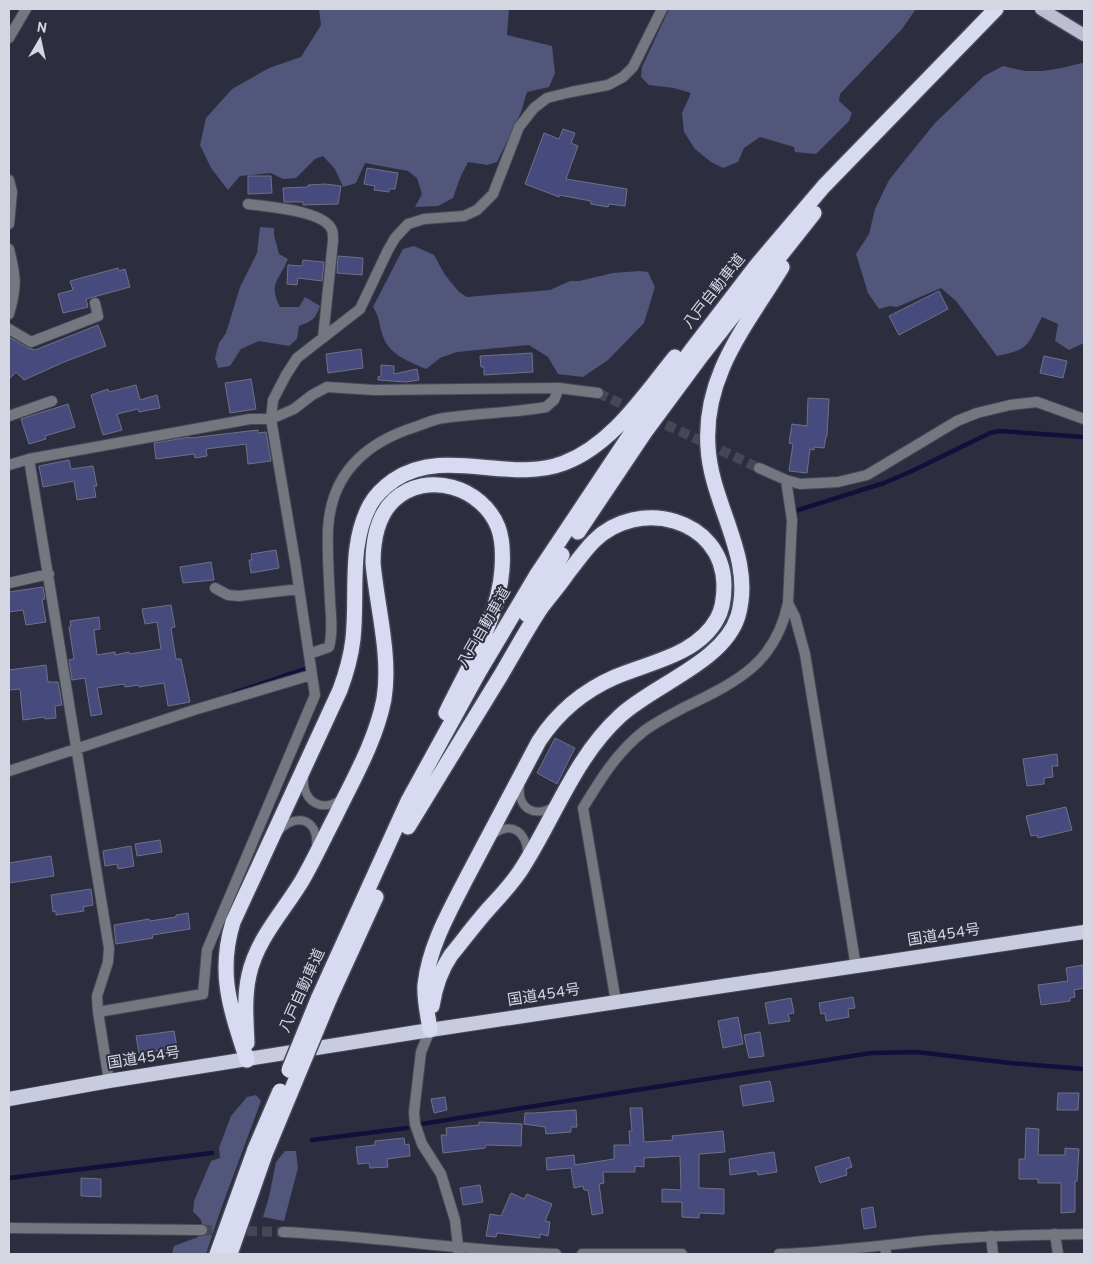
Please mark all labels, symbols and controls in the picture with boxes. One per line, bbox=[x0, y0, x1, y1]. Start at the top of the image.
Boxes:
north arrow bbox=[15, 15, 65, 65]
text: N bbox=[35, 19, 48, 38]
street label: 八戸自動車道 bbox=[680, 251, 750, 333]
street label: 八戸自動車道 bbox=[454, 584, 516, 672]
street label: 国道454号 bbox=[906, 921, 982, 951]
street label: 八戸自動車道 bbox=[276, 946, 330, 1036]
street label: 国道454号 bbox=[506, 981, 582, 1011]
street label: 国道454号 bbox=[106, 1044, 182, 1074]

